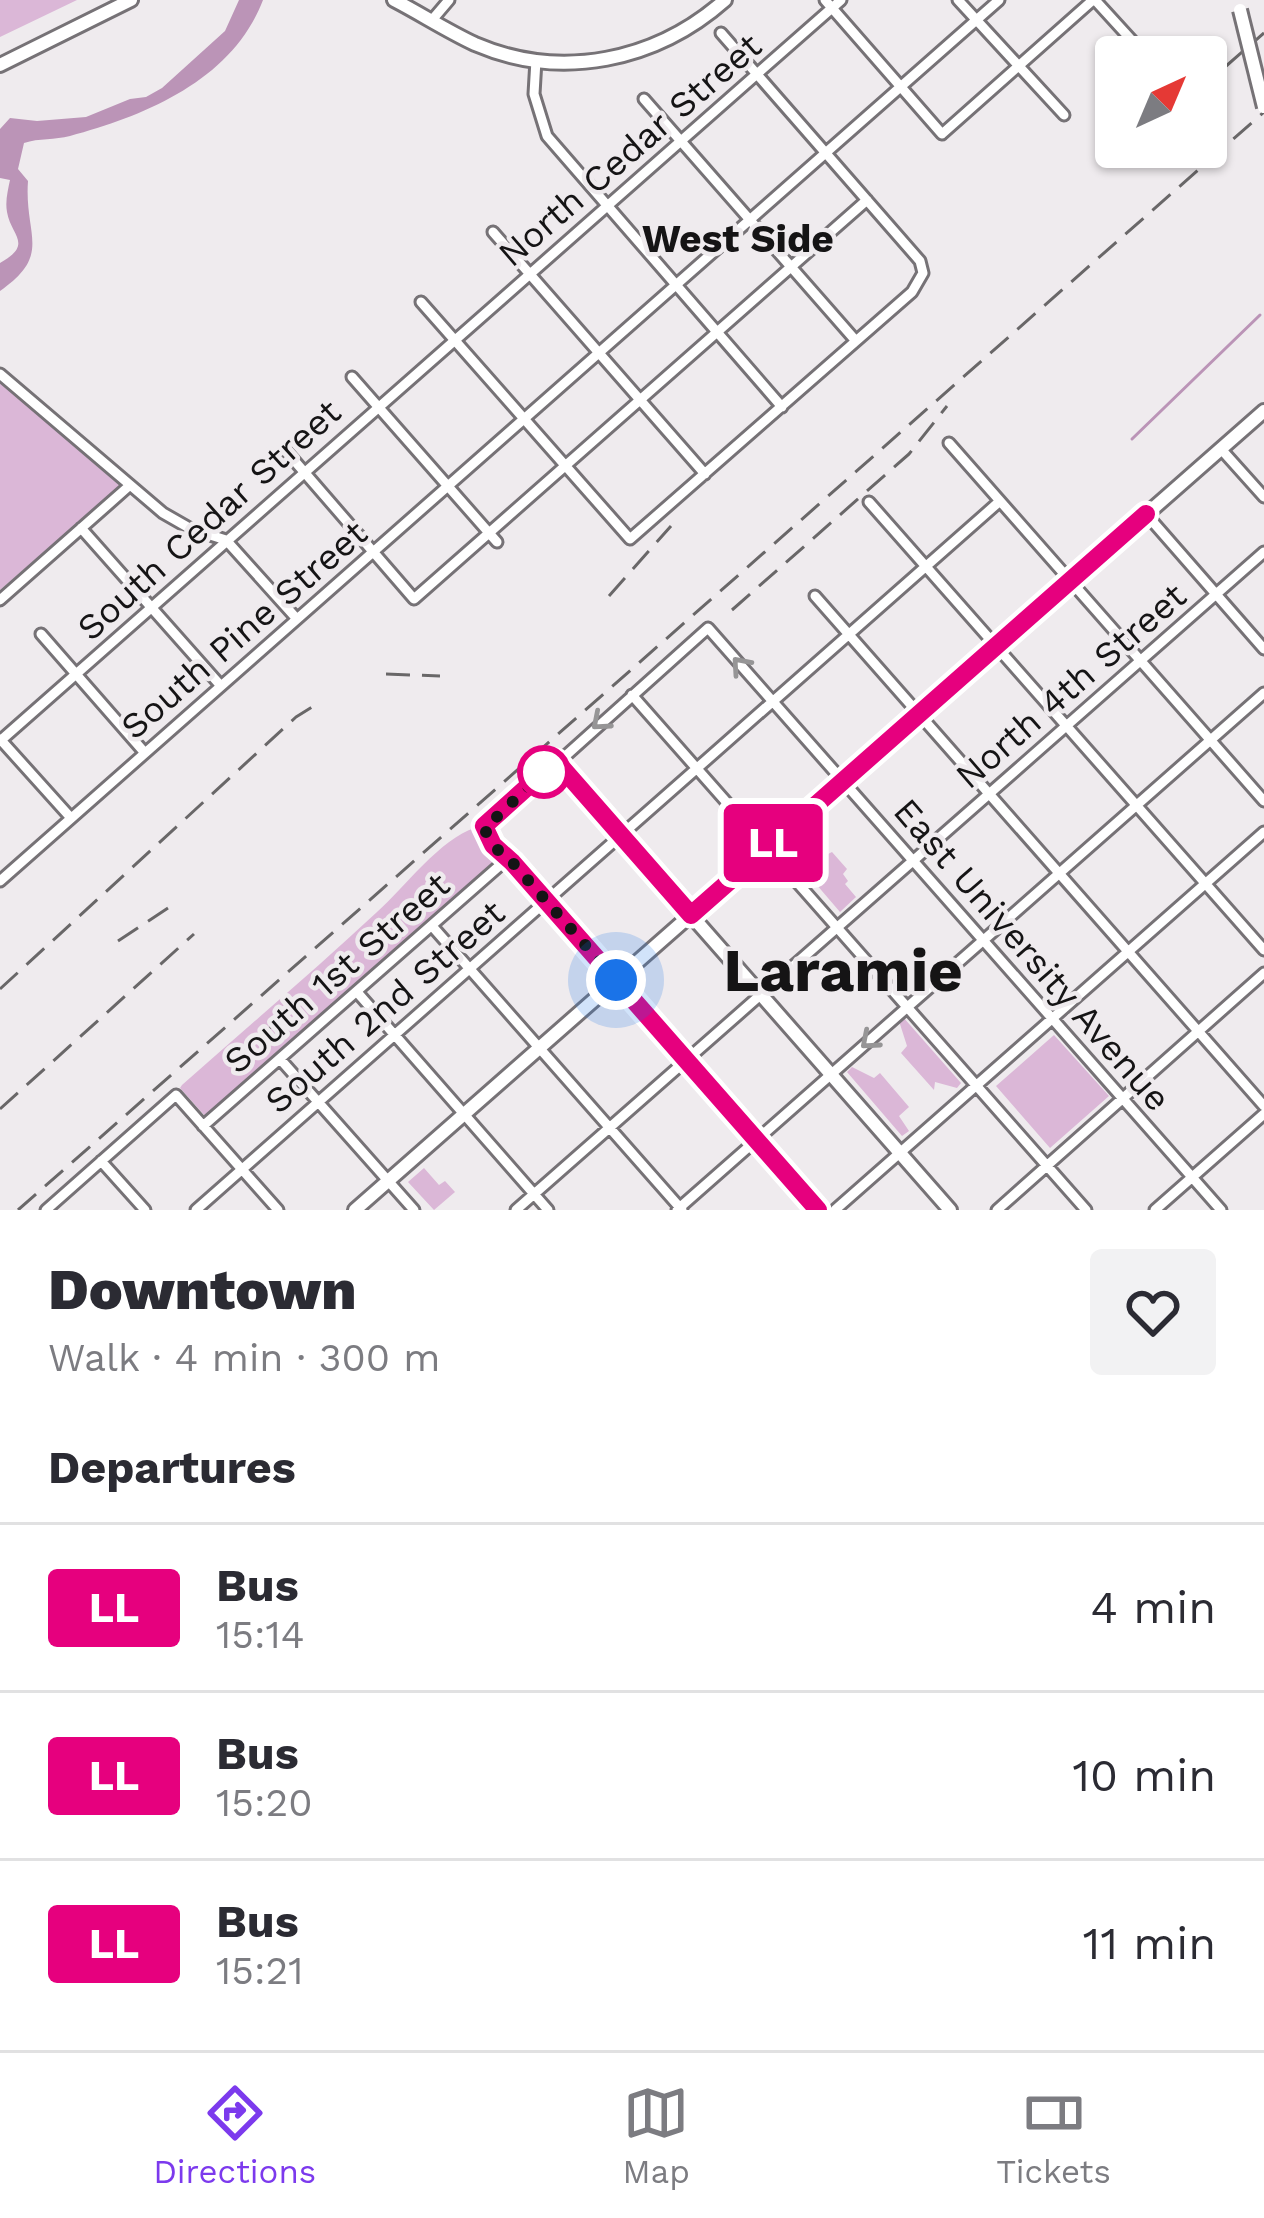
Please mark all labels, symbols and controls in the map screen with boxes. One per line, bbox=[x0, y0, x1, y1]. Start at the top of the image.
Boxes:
street label: North Cedar Street bbox=[490, 25, 770, 275]
north arrow bbox=[1095, 36, 1227, 168]
map controls bbox=[1095, 36, 1227, 168]
district label: West Side bbox=[642, 216, 834, 261]
street label: South Cedar Street bbox=[69, 391, 349, 649]
street label: South Pine Street bbox=[113, 512, 375, 748]
street label: North 4th Street bbox=[947, 575, 1195, 797]
one-way arrow bbox=[733, 657, 755, 679]
one-way arrow bbox=[593, 708, 614, 729]
unlabelled marker bbox=[519, 747, 569, 797]
street label: East University Avenue bbox=[885, 790, 1179, 1120]
line badge: LL bbox=[719, 804, 827, 882]
text: LL bbox=[748, 818, 798, 867]
street label: South 1st Street bbox=[216, 864, 458, 1082]
street label: South 2nd Street bbox=[257, 892, 513, 1122]
district label: Laramie bbox=[723, 935, 963, 1006]
your location bbox=[586, 950, 646, 1010]
one-way arrow bbox=[861, 1027, 883, 1048]
button: heart bbox=[1090, 1249, 1216, 1375]
text: Downtown bbox=[48, 1256, 357, 1323]
text: Walk · 4 min · 300 m bbox=[48, 1335, 441, 1380]
text: Departures bbox=[48, 1441, 296, 1494]
text: Bus bbox=[216, 1559, 299, 1612]
text: 4 min bbox=[1090, 1581, 1216, 1634]
text: LL bbox=[89, 1583, 139, 1632]
text: 15:14 bbox=[216, 1612, 305, 1657]
text: Bus bbox=[216, 1727, 299, 1780]
text: 10 min bbox=[1072, 1749, 1216, 1802]
text: LL bbox=[89, 1751, 139, 1800]
text: 15:20 bbox=[216, 1780, 312, 1825]
text: Bus bbox=[216, 1895, 299, 1948]
text: 11 min bbox=[1083, 1917, 1216, 1970]
text: LL bbox=[89, 1919, 139, 1968]
text: 15:21 bbox=[216, 1948, 303, 1993]
tab: Directions bbox=[153, 2080, 316, 2191]
tab: Map bbox=[623, 2080, 690, 2191]
tab: Tickets bbox=[996, 2080, 1111, 2191]

